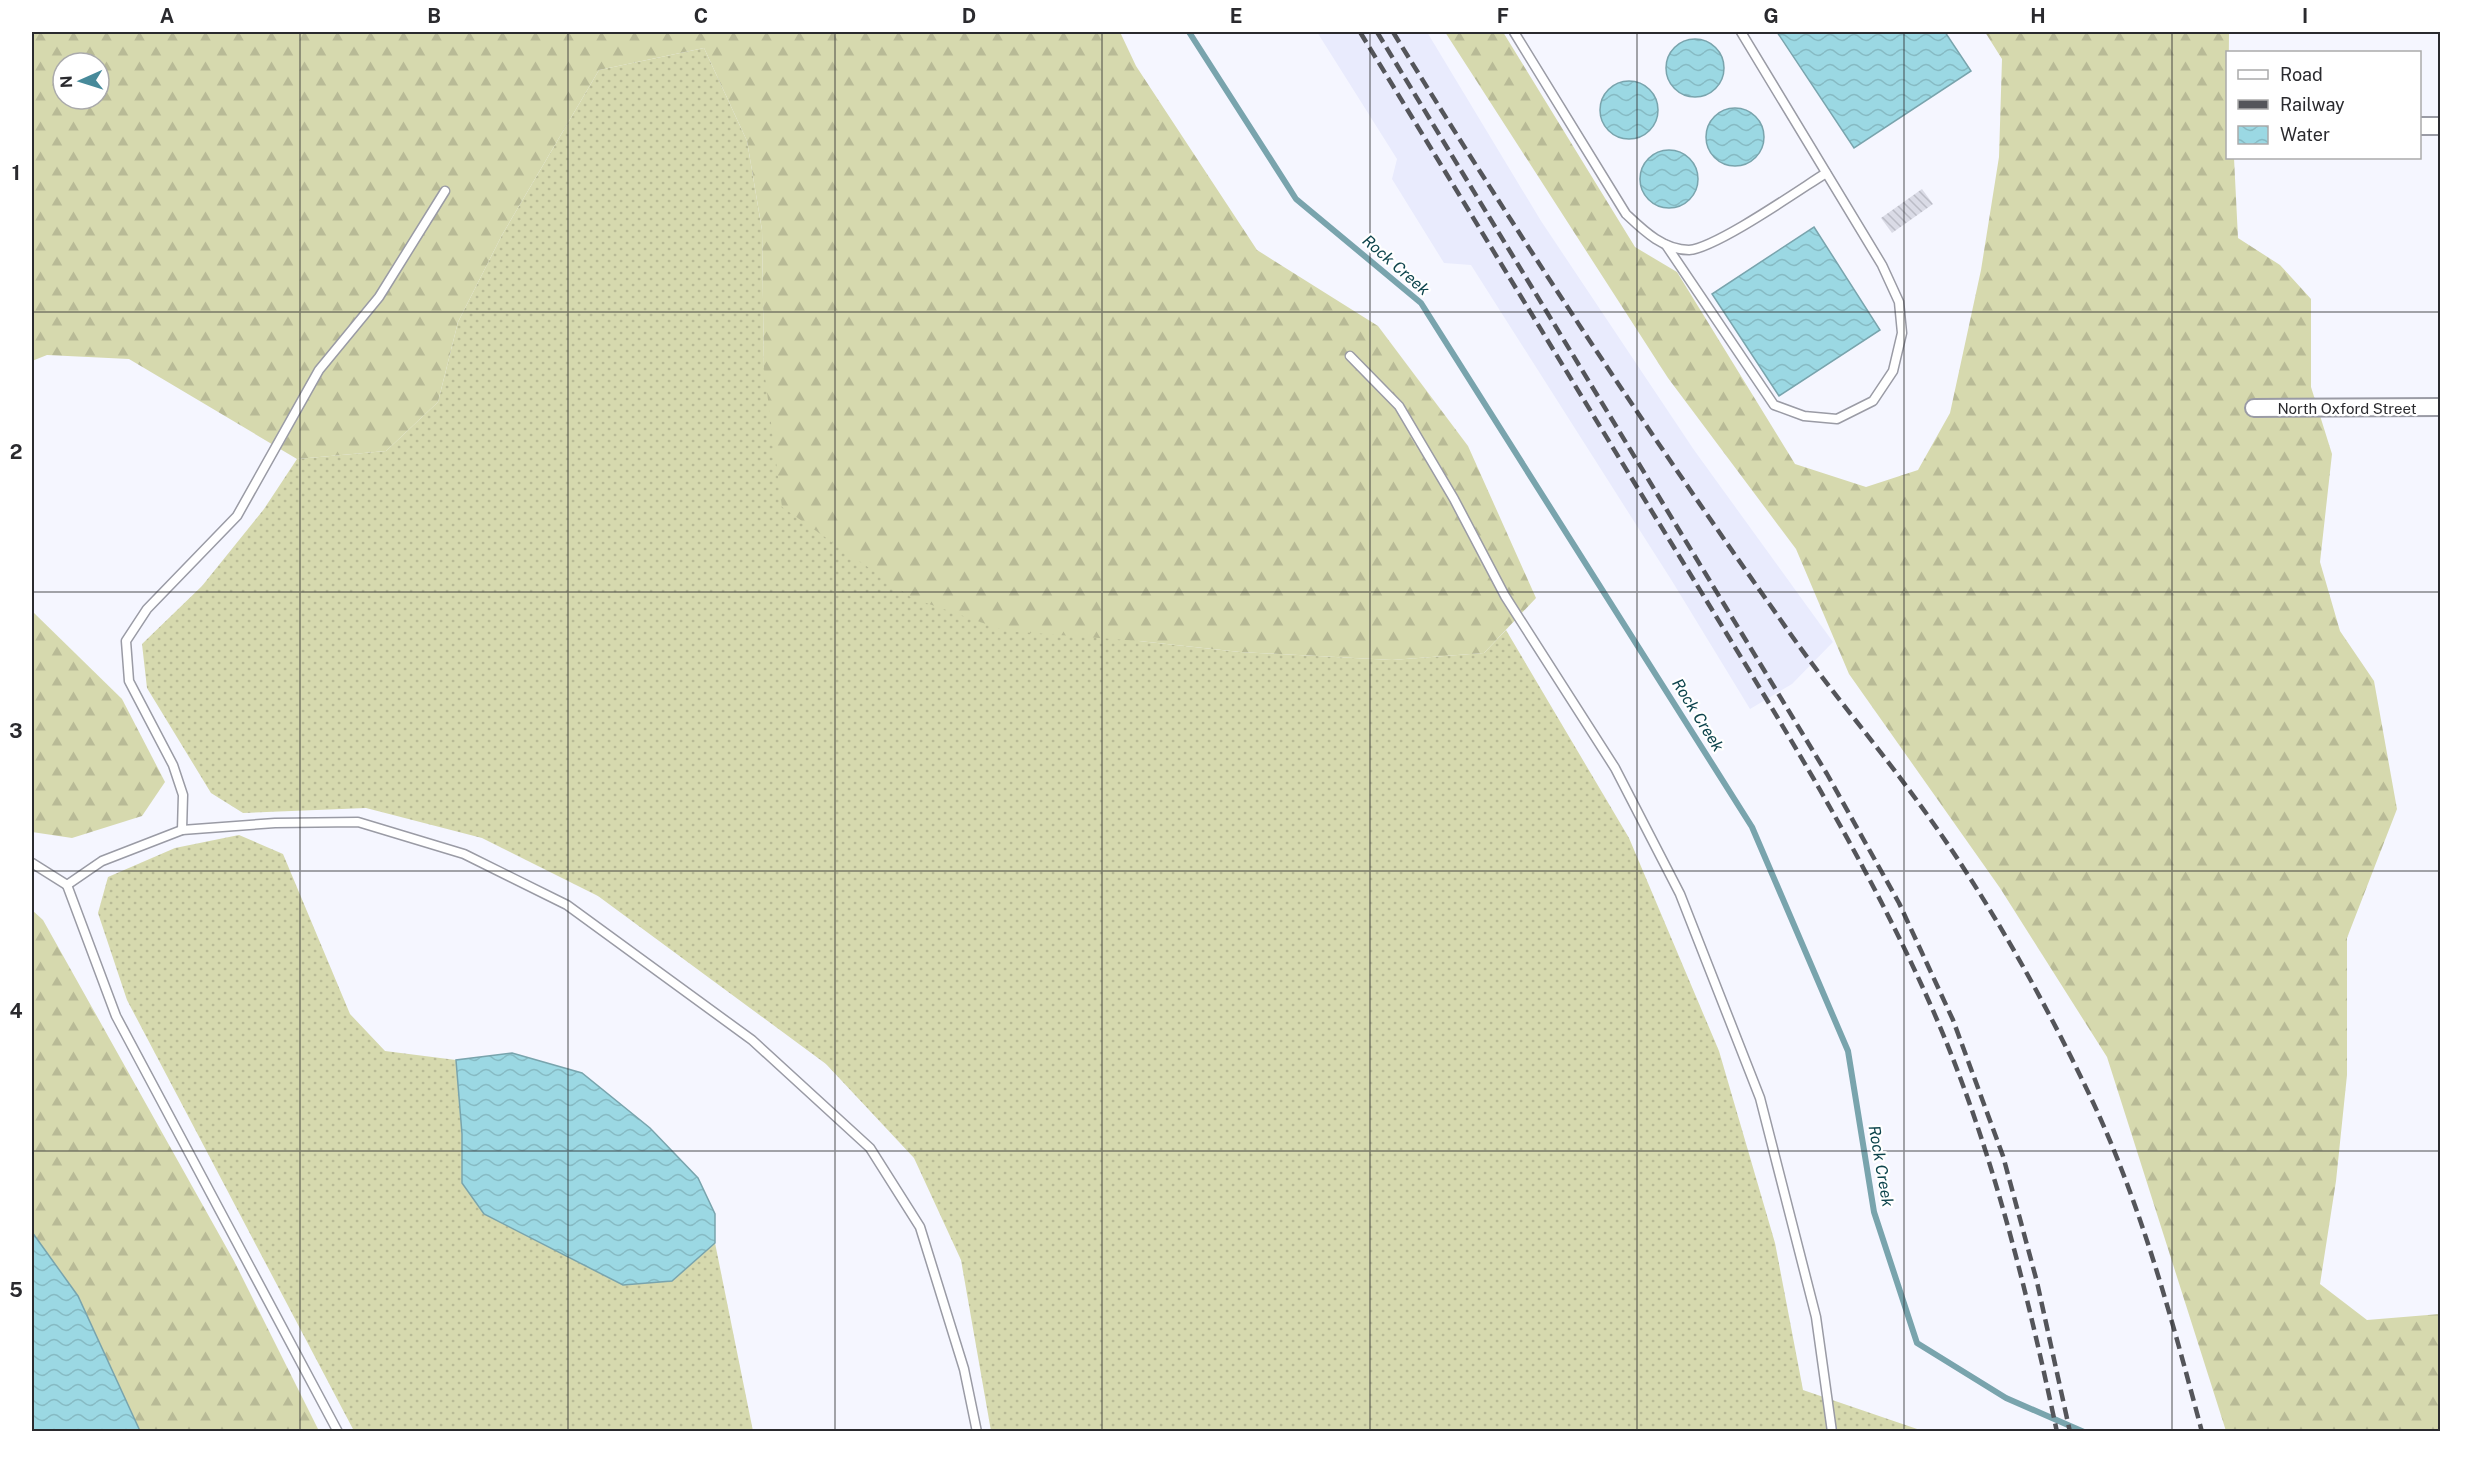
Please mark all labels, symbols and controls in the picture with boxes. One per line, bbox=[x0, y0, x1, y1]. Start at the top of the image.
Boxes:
text: A bbox=[160, 4, 174, 28]
text: B bbox=[427, 4, 441, 28]
text: C bbox=[694, 4, 708, 28]
text: D bbox=[962, 4, 976, 28]
text: E bbox=[1230, 4, 1242, 28]
text: F bbox=[1497, 4, 1509, 28]
text: G bbox=[1763, 4, 1779, 28]
text: H bbox=[2030, 4, 2046, 28]
text: I bbox=[2302, 4, 2308, 28]
north arrow bbox=[51, 51, 111, 111]
legend bbox=[2226, 51, 2421, 159]
text: Road bbox=[2280, 64, 2323, 85]
text: N bbox=[57, 75, 76, 89]
text: Railway bbox=[2280, 94, 2345, 115]
text: Water bbox=[2280, 124, 2330, 145]
text: 1 bbox=[12, 161, 20, 185]
water label: Rock Creek bbox=[1359, 231, 1434, 299]
street label: North Oxford Street bbox=[2277, 400, 2417, 417]
text: 2 bbox=[10, 440, 22, 464]
water label: Rock Creek bbox=[1668, 675, 1728, 755]
text: 3 bbox=[9, 719, 23, 743]
text: 4 bbox=[9, 999, 23, 1023]
water label: Rock Creek bbox=[1864, 1124, 1898, 1209]
text: 5 bbox=[9, 1278, 23, 1302]

